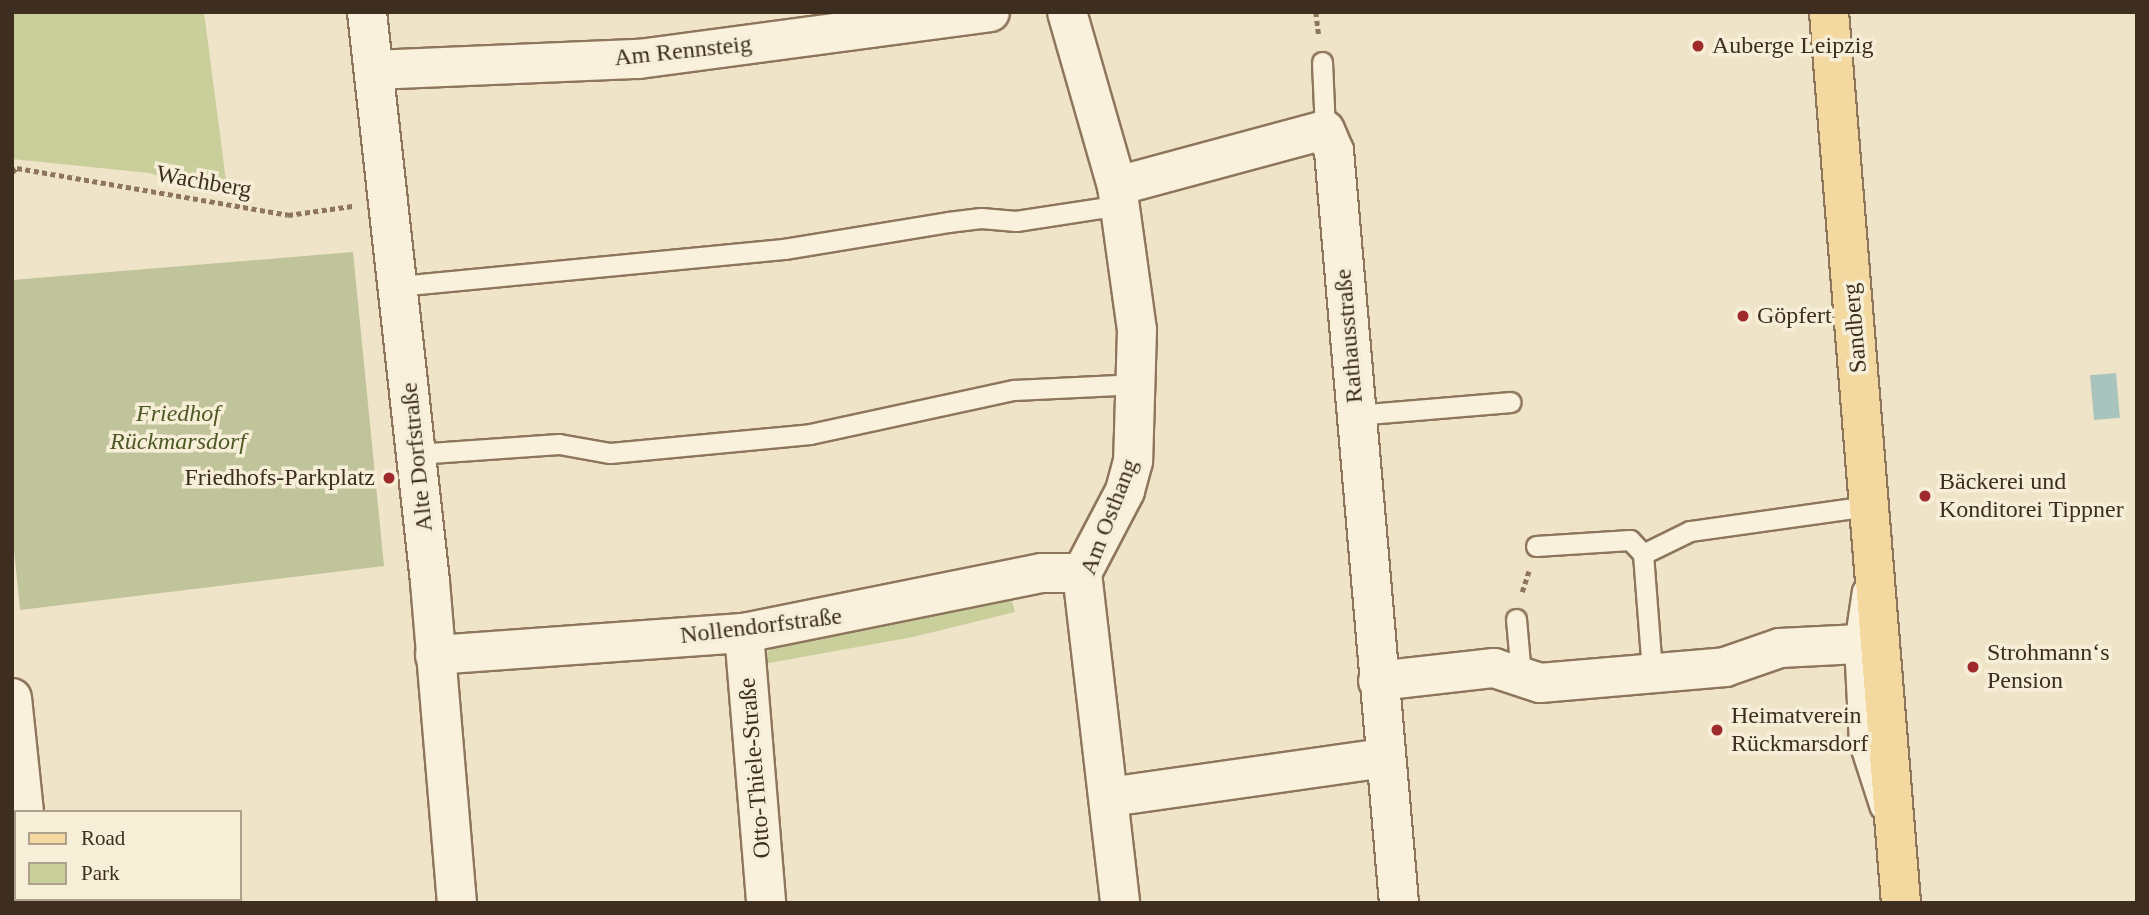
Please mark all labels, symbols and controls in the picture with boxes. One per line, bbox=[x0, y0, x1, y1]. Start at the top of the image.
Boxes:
street label: Am Rennsteig bbox=[613, 29, 753, 73]
place label: Auberge Leipzig bbox=[1712, 32, 1873, 60]
marker: Auberge Leipzig bbox=[1690, 38, 1706, 54]
street label: Wachberg bbox=[154, 159, 254, 205]
street label: Rathausstraße bbox=[1329, 268, 1369, 404]
street label: Sandberg bbox=[1837, 282, 1873, 374]
place label: Göpfert bbox=[1757, 302, 1832, 330]
marker: Göpfert bbox=[1735, 308, 1751, 324]
street label: Alte Dorfstraße bbox=[395, 381, 439, 533]
park label: Friedhof Rückmarsdorf bbox=[110, 400, 246, 456]
street label: Am Osthang bbox=[1074, 455, 1144, 579]
place label: Friedhofs-Parkplatz bbox=[184, 464, 375, 492]
place label: Bäckerei und Konditorei Tippner bbox=[1939, 468, 2124, 524]
marker: Friedhofs-Parkplatz bbox=[381, 470, 397, 486]
marker: Bäckerei und Konditorei Tippner bbox=[1917, 488, 1933, 504]
street label: Nollendorfstraße bbox=[679, 602, 843, 650]
place label: Strohmann‘s Pension bbox=[1987, 639, 2110, 695]
marker: Strohmann‘s Pension bbox=[1965, 659, 1981, 675]
street label: Otto-Thiele-Straße bbox=[733, 676, 777, 860]
place label: Heimatverein Rückmarsdorf bbox=[1731, 702, 1868, 758]
marker: Heimatverein Rückmarsdorf bbox=[1709, 722, 1725, 738]
legend bbox=[14, 810, 242, 901]
text: Road bbox=[81, 826, 125, 850]
text: Park bbox=[81, 861, 120, 885]

